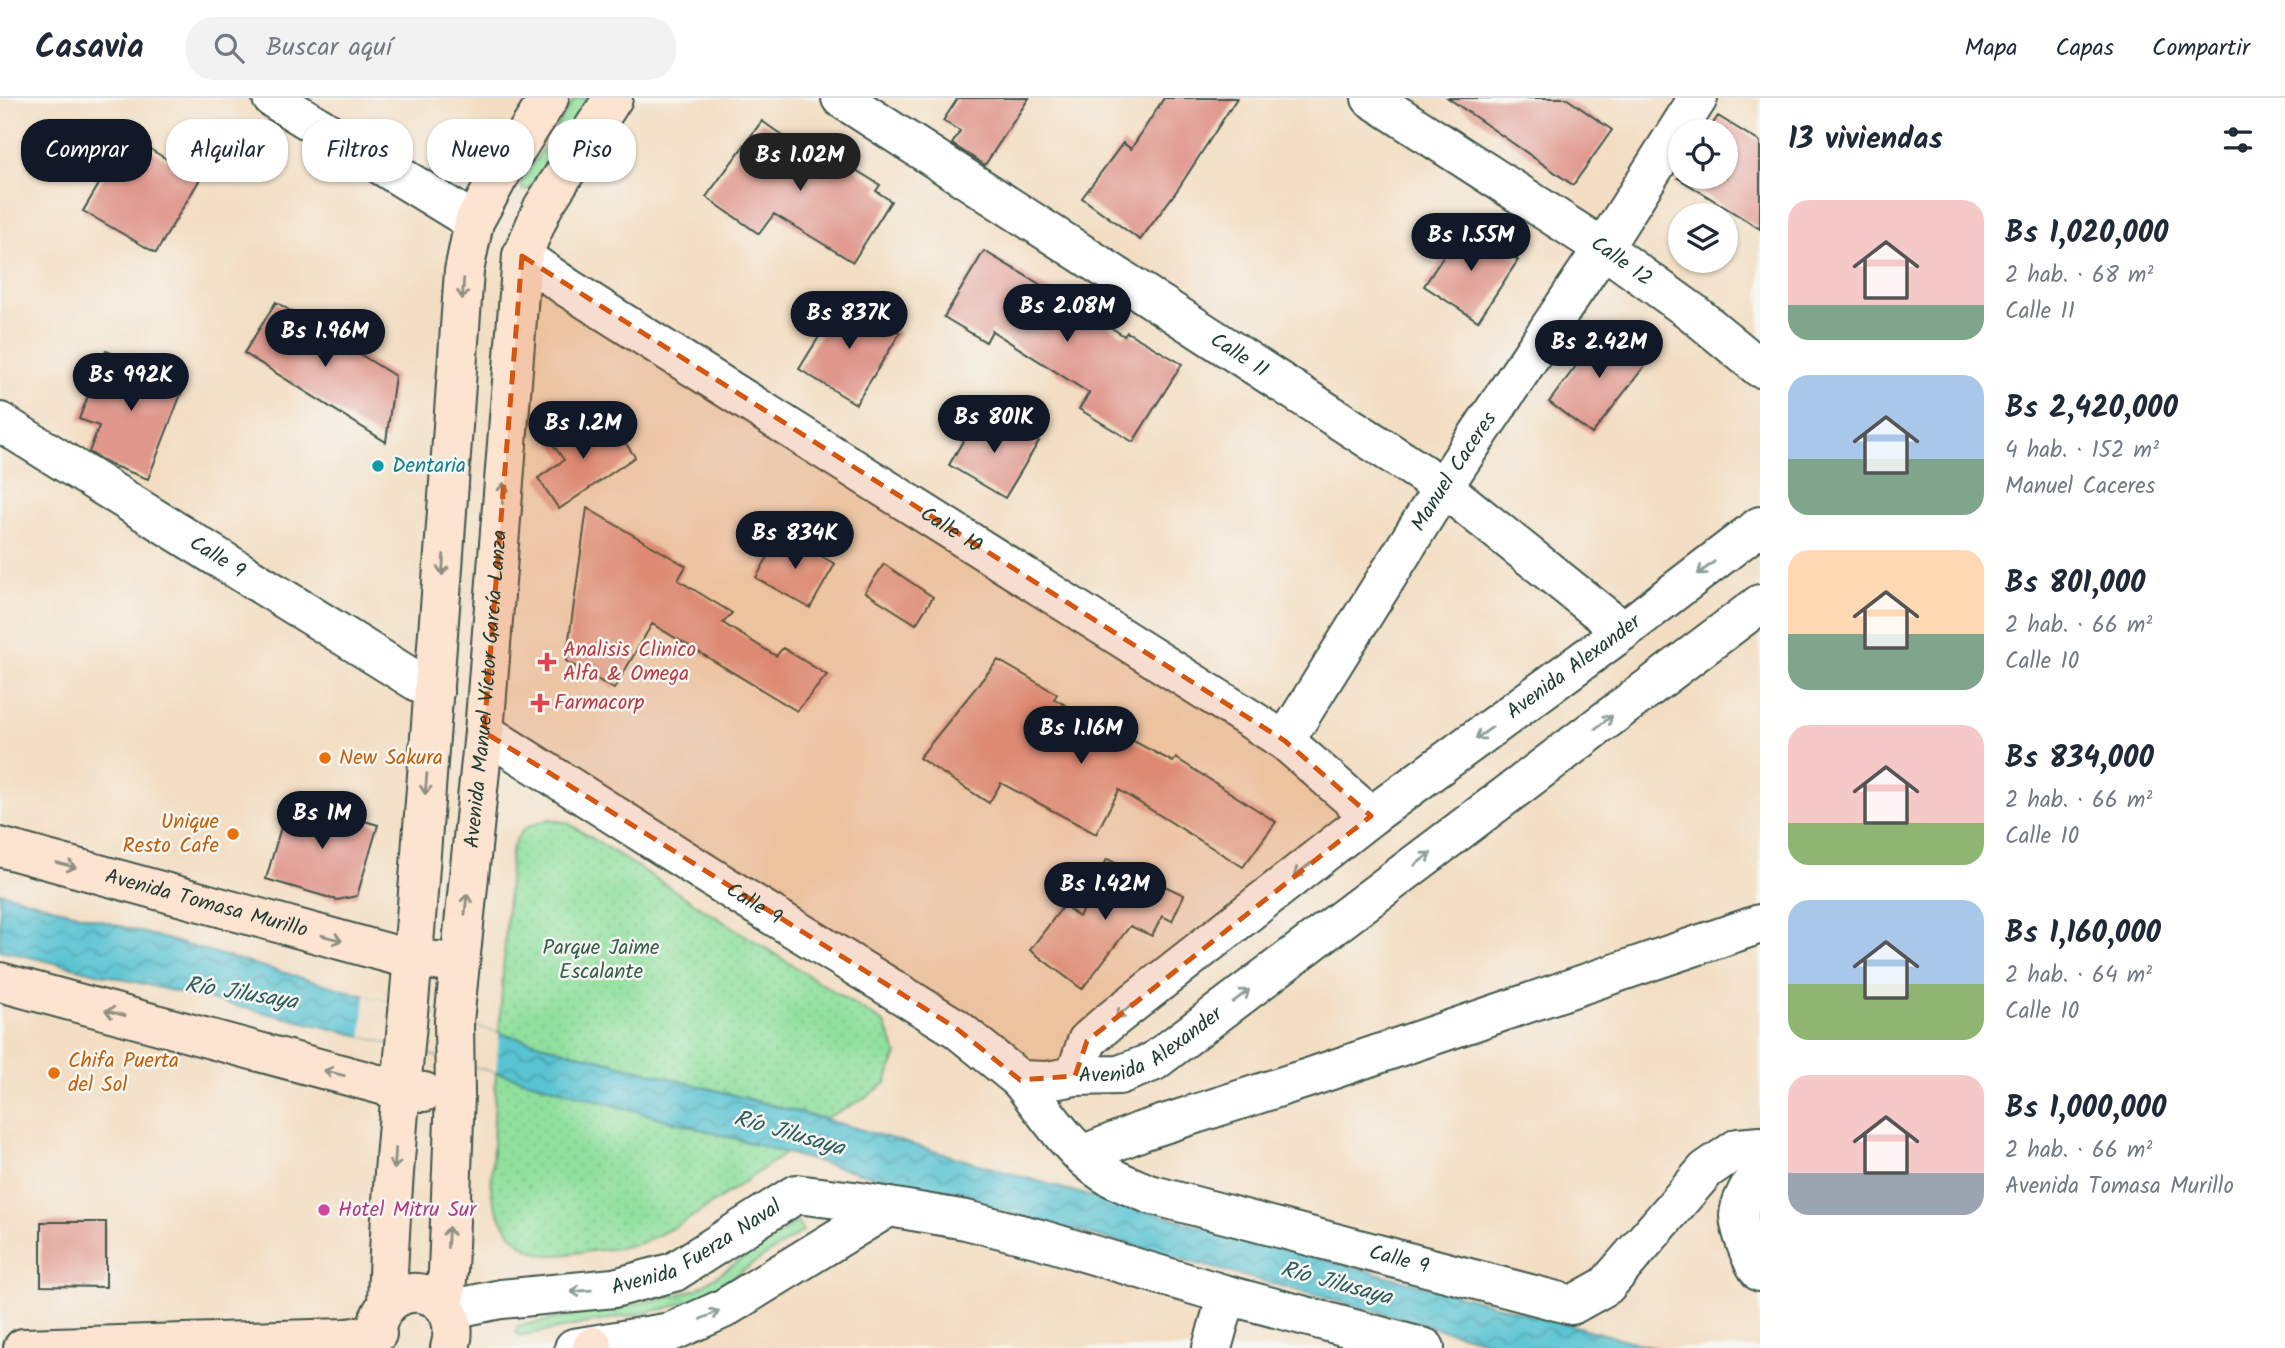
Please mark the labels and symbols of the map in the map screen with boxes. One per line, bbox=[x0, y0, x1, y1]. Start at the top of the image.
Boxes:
pin: Bs 1.02M bbox=[728, 134, 872, 193]
pin: Bs 1.55M bbox=[1399, 214, 1543, 273]
street label: Calle 12 bbox=[1584, 228, 1659, 295]
one-way arrow bbox=[456, 277, 469, 300]
pin: Bs 2.08M bbox=[995, 285, 1139, 344]
pin: Bs 837K bbox=[784, 292, 914, 351]
pin: Bs 1.96M bbox=[253, 310, 397, 369]
pin: Bs 2.42M bbox=[1527, 320, 1671, 380]
street label: Calle 11 bbox=[1203, 324, 1275, 386]
pin: Bs 992K bbox=[66, 354, 196, 413]
pin: Bs 801K bbox=[929, 396, 1059, 455]
pin: Bs 1.2M bbox=[518, 402, 648, 461]
street label: Manuel Caceres bbox=[1403, 405, 1505, 538]
place label: Dentaria bbox=[392, 450, 466, 483]
marker: Dentaria bbox=[370, 458, 386, 474]
one-way arrow bbox=[497, 482, 510, 504]
street label: Calle 10 bbox=[913, 498, 988, 562]
pin: Bs 834K bbox=[730, 512, 860, 571]
street label: Calle 9 bbox=[183, 527, 252, 587]
street label: Avenida Manuel Víctor García Lanza bbox=[456, 529, 517, 850]
one-way arrow bbox=[436, 553, 449, 575]
one-way arrow bbox=[1697, 560, 1715, 575]
street label: Avenida Alexander bbox=[1499, 606, 1649, 728]
place label: Analisis Clinico Alfa & Omega bbox=[563, 634, 696, 691]
marker: Analisis Clinico Alfa & Omega bbox=[537, 652, 557, 672]
place label: Farmacorp bbox=[554, 687, 644, 720]
marker: Farmacorp bbox=[532, 695, 548, 711]
pin: Bs 1.16M bbox=[1009, 706, 1153, 766]
one-way arrow bbox=[1594, 714, 1613, 729]
one-way arrow bbox=[1475, 725, 1494, 740]
place label: New Sakura bbox=[339, 742, 443, 775]
marker: New Sakura bbox=[317, 750, 333, 766]
one-way arrow bbox=[419, 772, 432, 795]
pin: Bs 1M bbox=[273, 792, 371, 851]
place label: Unique Resto Cafe bbox=[123, 806, 220, 863]
marker: Unique Resto Cafe bbox=[225, 826, 241, 842]
one-way arrow bbox=[1413, 851, 1431, 866]
one-way arrow bbox=[55, 859, 77, 872]
street label: Avenida Tomasa Murillo bbox=[101, 860, 312, 947]
pin: Bs 1.42M bbox=[1033, 862, 1177, 922]
one-way arrow bbox=[1294, 862, 1312, 877]
street label: Calle 9 bbox=[719, 874, 788, 934]
one-way arrow bbox=[460, 894, 473, 916]
one-way arrow bbox=[321, 932, 343, 945]
park label: Parque Jaime Escalante bbox=[543, 932, 660, 989]
water label: Río Jilusaya bbox=[182, 967, 302, 1021]
one-way arrow bbox=[1231, 989, 1250, 1003]
street label: Avenida Alexander bbox=[1078, 998, 1231, 1092]
one-way arrow bbox=[1115, 1003, 1133, 1018]
one-way arrow bbox=[104, 1006, 127, 1019]
place label: Chifa Puerta del Sol bbox=[68, 1045, 179, 1102]
marker: Chifa Puerta del Sol bbox=[46, 1065, 62, 1081]
one-way arrow bbox=[324, 1065, 346, 1078]
water label: Río Jilusaya bbox=[729, 1101, 851, 1168]
one-way arrow bbox=[388, 1147, 401, 1169]
street label: Avenida Fuerza Naval bbox=[608, 1191, 788, 1305]
place label: Hotel Mitru Sur bbox=[338, 1194, 477, 1227]
marker: Hotel Mitru Sur bbox=[316, 1202, 332, 1218]
one-way arrow bbox=[442, 1226, 455, 1249]
street label: Calle 9 bbox=[1365, 1236, 1433, 1283]
water label: Río Jilusaya bbox=[1276, 1252, 1398, 1317]
one-way arrow bbox=[570, 1285, 593, 1298]
one-way arrow bbox=[699, 1307, 721, 1320]

